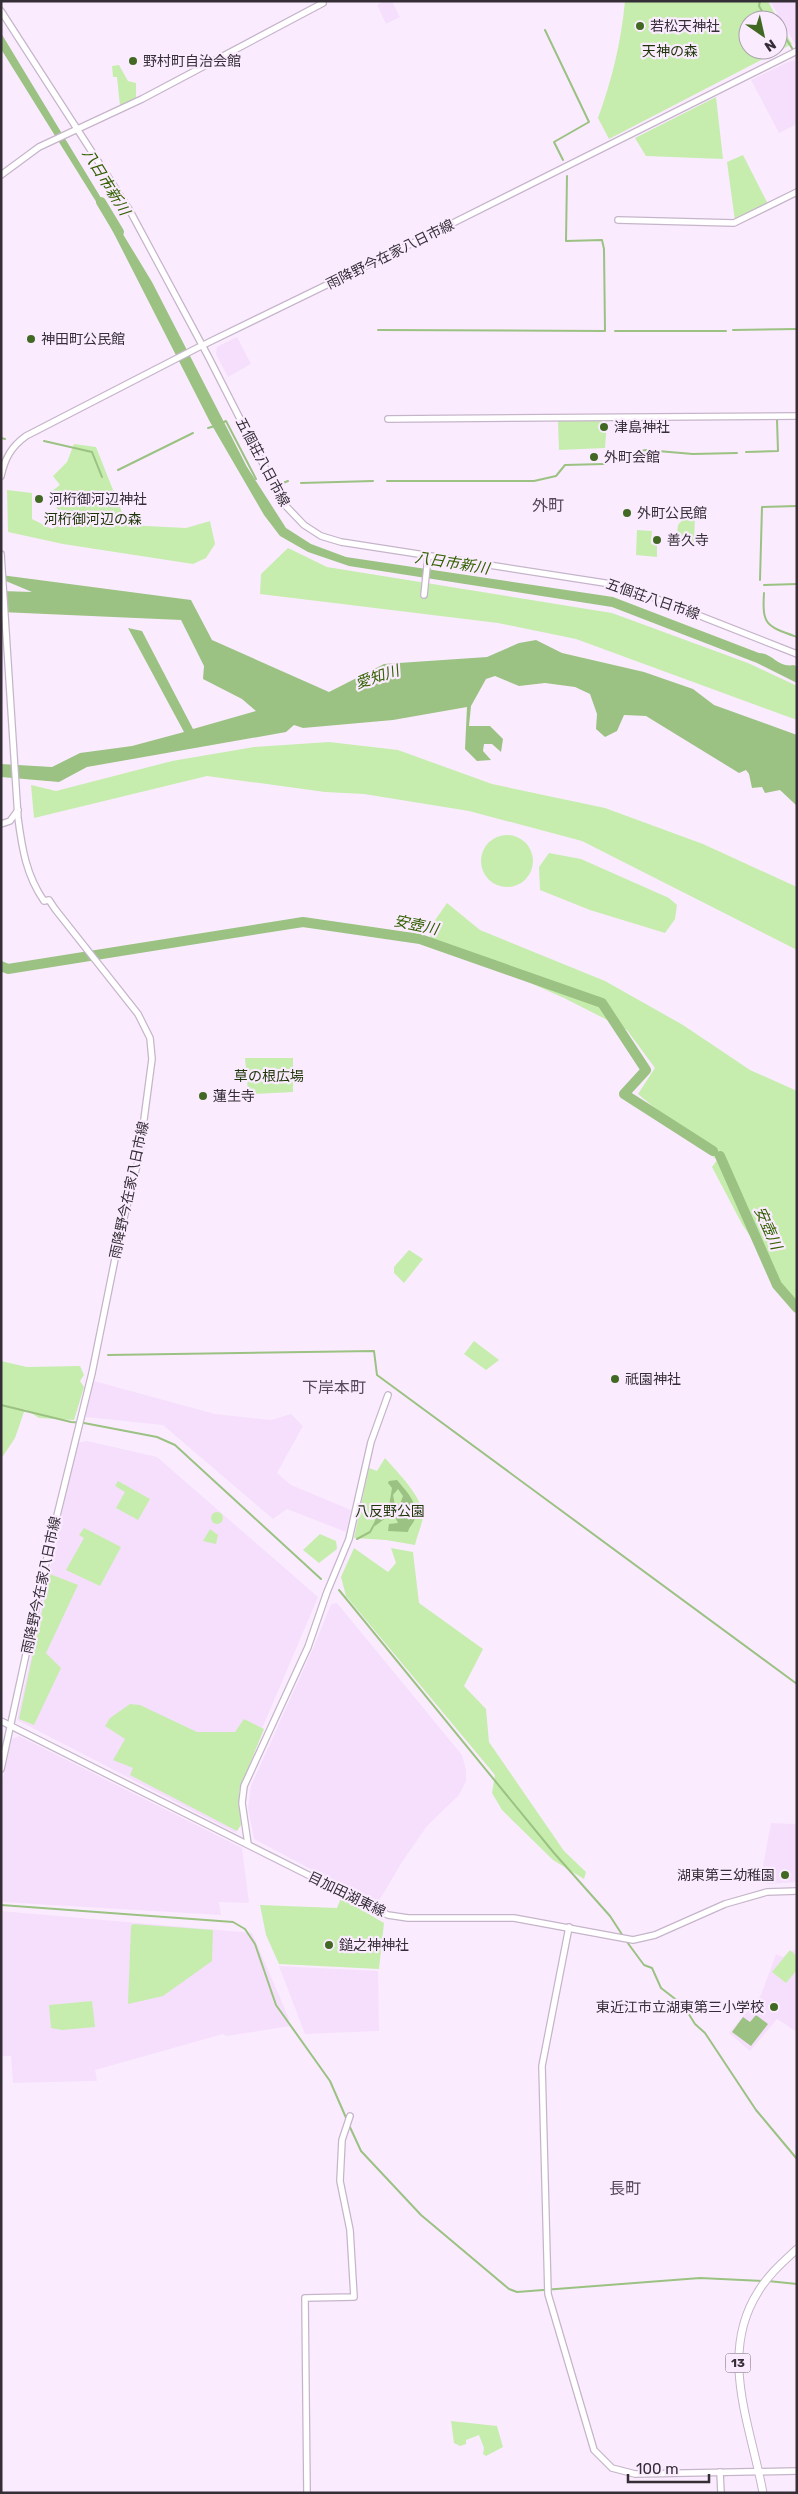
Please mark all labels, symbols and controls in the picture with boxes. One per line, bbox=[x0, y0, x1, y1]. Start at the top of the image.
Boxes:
north arrow bbox=[738, 10, 788, 60]
place label: 若松天神社 bbox=[650, 18, 720, 35]
marker: 若松天神社 bbox=[634, 20, 646, 32]
text: N bbox=[761, 35, 779, 55]
park label: 天神の森 bbox=[642, 43, 698, 60]
place label: 野村町自治会館 bbox=[143, 53, 241, 70]
marker: 野村町自治会館 bbox=[127, 55, 139, 67]
water label: 八日市新川 bbox=[78, 145, 135, 220]
street label: 雨降野今在家八日市線 bbox=[324, 216, 457, 293]
place label: 神田町公民館 bbox=[41, 331, 125, 348]
marker: 神田町公民館 bbox=[25, 333, 37, 345]
street label: 五個荘八日市線 bbox=[232, 415, 293, 509]
place label: 津島神社 bbox=[614, 419, 670, 436]
marker: 津島神社 bbox=[598, 421, 610, 433]
place label: 外町会館 bbox=[604, 449, 660, 466]
marker: 外町会館 bbox=[588, 451, 600, 463]
place label: 河桁御河辺神社 bbox=[49, 491, 147, 508]
marker: 河桁御河辺神社 bbox=[33, 493, 45, 505]
district label: 外町 bbox=[532, 496, 564, 515]
place label: 外町公民館 bbox=[637, 505, 707, 522]
marker: 外町公民館 bbox=[621, 507, 633, 519]
park label: 河桁御河辺の森 bbox=[44, 511, 142, 528]
place label: 善久寺 bbox=[667, 532, 709, 549]
marker: 善久寺 bbox=[651, 534, 663, 546]
water label: 八日市新川 bbox=[414, 548, 492, 578]
street label: 五個荘八日市線 bbox=[604, 575, 702, 623]
water label: 愛知川 bbox=[353, 661, 403, 693]
water label: 安壺川 bbox=[392, 912, 442, 939]
park label: 草の根広場 bbox=[234, 1068, 304, 1085]
place label: 蓮生寺 bbox=[213, 1088, 255, 1105]
marker: 蓮生寺 bbox=[197, 1090, 209, 1102]
street label: 雨降野今在家八日市線 bbox=[107, 1120, 152, 1260]
water label: 安壺川 bbox=[751, 1204, 786, 1254]
place label: 祇園神社 bbox=[625, 1371, 681, 1388]
marker: 祇園神社 bbox=[609, 1373, 621, 1385]
district label: 下岸本町 bbox=[302, 1378, 366, 1397]
park label: 八反野公園 bbox=[355, 1503, 425, 1520]
street label: 雨降野今在家八日市線 bbox=[19, 1515, 64, 1655]
place label: 湖東第三幼稚園 bbox=[677, 1867, 775, 1884]
street label: 目加田湖東線 bbox=[305, 1868, 388, 1921]
marker: 湖東第三幼稚園 bbox=[779, 1869, 791, 1881]
place label: 鎚之神神社 bbox=[339, 1937, 409, 1954]
marker: 鎚之神神社 bbox=[323, 1939, 335, 1951]
place label: 東近江市立湖東第三小学校 bbox=[596, 1999, 764, 2016]
marker: 東近江市立湖東第三小学校 bbox=[768, 2001, 780, 2013]
district label: 長町 bbox=[609, 2179, 641, 2198]
road number: 13 bbox=[726, 2354, 750, 2372]
scale bar bbox=[628, 2452, 709, 2484]
text: 100 m bbox=[636, 2460, 678, 2478]

